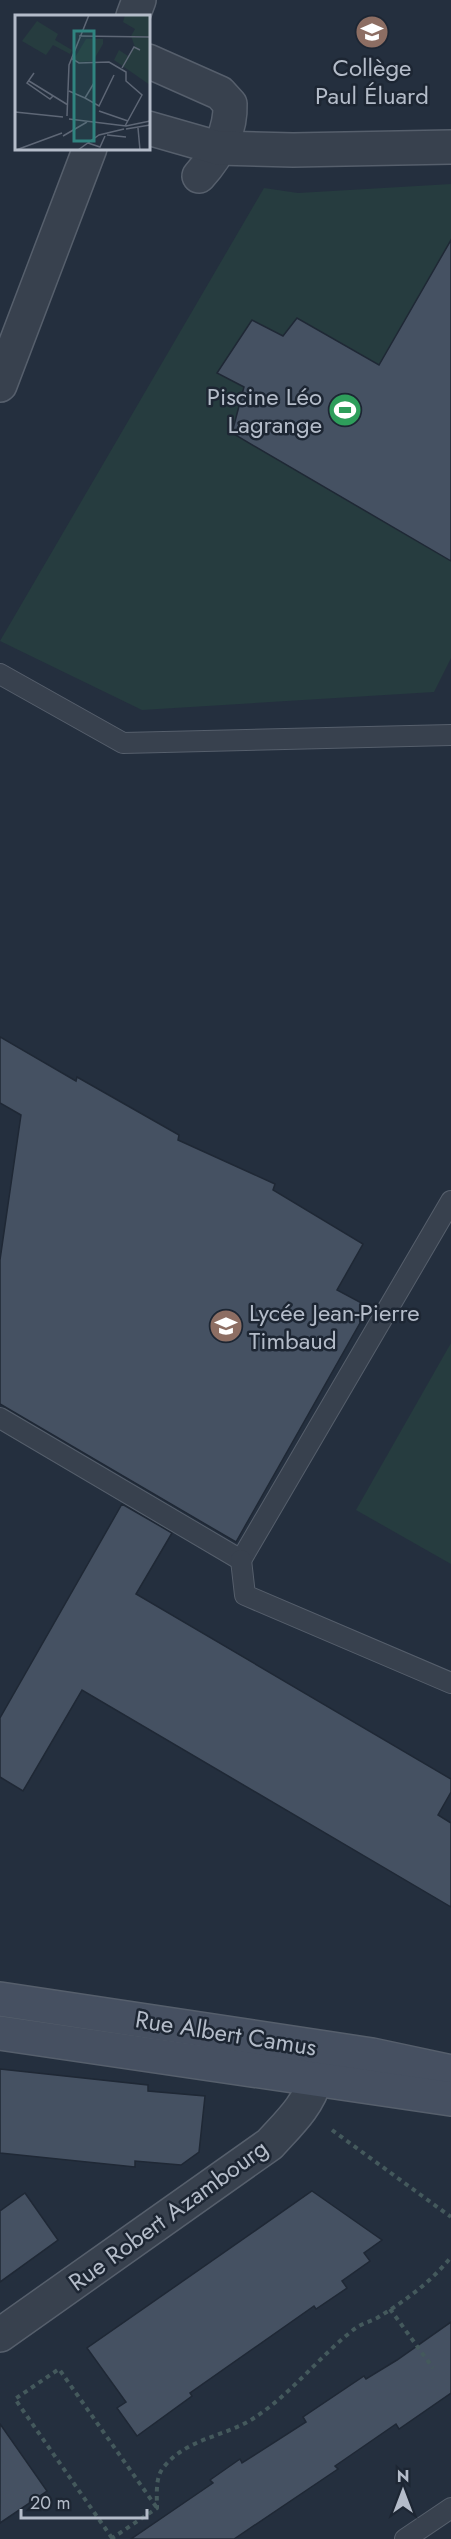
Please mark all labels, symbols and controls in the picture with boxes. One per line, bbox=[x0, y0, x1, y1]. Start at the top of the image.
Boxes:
school or university icon: Collège Paul Éluard bbox=[354, 14, 390, 50]
inset map bbox=[15, 15, 150, 150]
place label: Collège Paul Éluard bbox=[315, 50, 429, 113]
place label: Piscine Léo Lagrange bbox=[207, 379, 322, 442]
sports icon: Piscine Léo Lagrange bbox=[327, 392, 363, 428]
place label: Lycée Jean-Pierre Timbaud bbox=[249, 1295, 420, 1358]
school or university icon: Lycée Jean-Pierre Timbaud bbox=[208, 1308, 244, 1344]
street label: Rue Albert Camus bbox=[133, 2001, 319, 2065]
street label: Rue Robert Azambourg bbox=[61, 2131, 275, 2299]
north arrow bbox=[373, 2461, 433, 2521]
text: N bbox=[397, 2465, 409, 2488]
scale bar bbox=[21, 2482, 147, 2520]
text: 20 m bbox=[30, 2490, 70, 2516]

